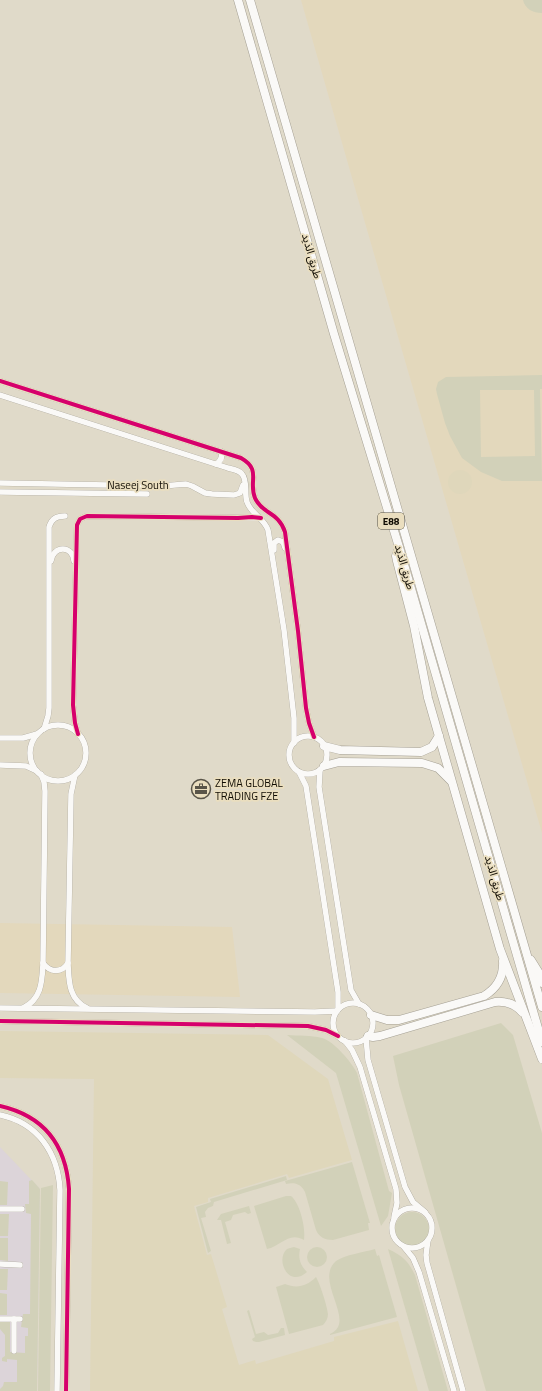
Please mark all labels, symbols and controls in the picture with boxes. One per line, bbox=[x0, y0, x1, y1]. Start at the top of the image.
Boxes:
street label: طريق الذيد bbox=[298, 231, 326, 281]
street label: Naseej South bbox=[107, 477, 169, 493]
road number: E88 bbox=[378, 513, 404, 529]
street label: طريق الذيد bbox=[391, 542, 419, 592]
place label: ZEMA GLOBAL TRADING FZE bbox=[215, 775, 284, 804]
office icon: ZEMA GLOBAL TRADING FZE bbox=[190, 778, 212, 800]
street label: طريق الذيد bbox=[481, 853, 509, 903]

